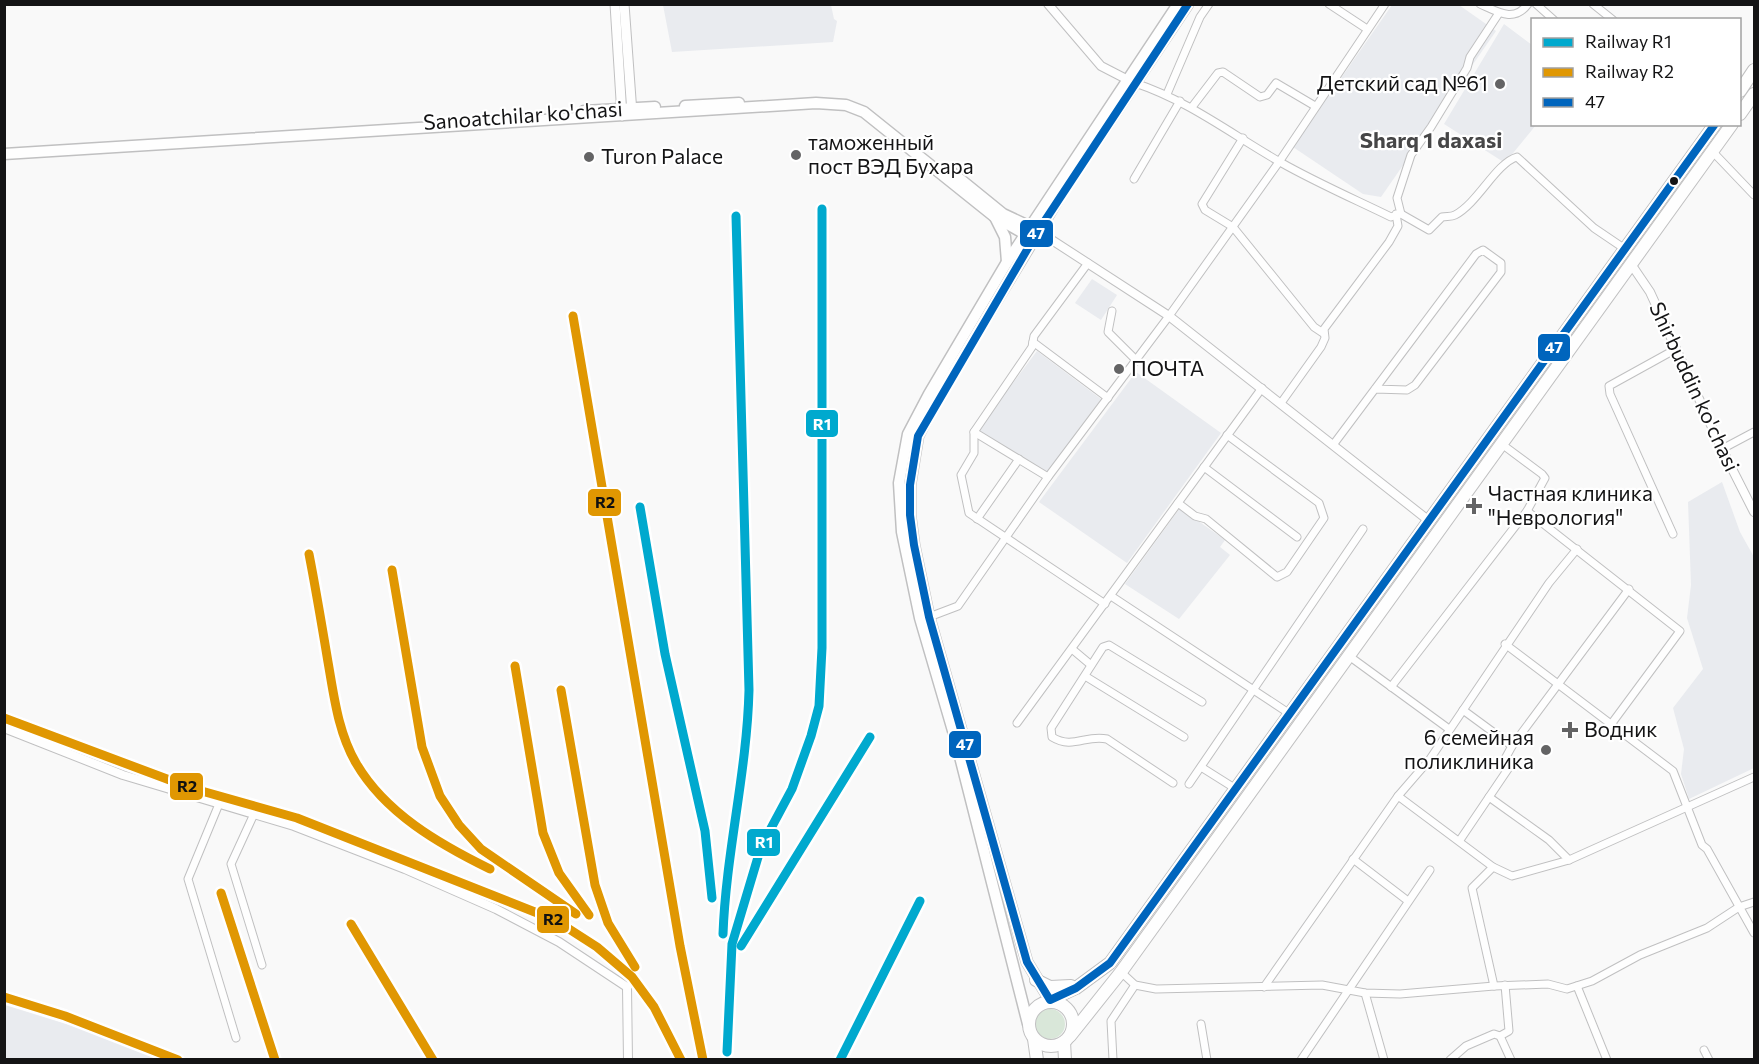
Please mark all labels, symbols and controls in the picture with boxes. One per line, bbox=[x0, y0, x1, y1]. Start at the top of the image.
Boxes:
legend bbox=[1531, 18, 1741, 126]
text: Railway R1 bbox=[1585, 30, 1672, 52]
text: Railway R2 bbox=[1585, 60, 1674, 82]
place label: Детский сад №61 bbox=[1317, 70, 1488, 95]
marker: Детский сад №61 bbox=[1493, 77, 1507, 91]
text: 47 bbox=[1585, 90, 1605, 112]
street label: Sanoatchilar ko'chasi bbox=[422, 95, 623, 134]
district label: Sharq 1 daxasi bbox=[1360, 126, 1502, 153]
place label: таможенный пост ВЭД Бухара bbox=[808, 129, 974, 178]
place label: Turon Palace bbox=[601, 143, 723, 168]
marker: таможенный пост ВЭД Бухара bbox=[789, 148, 803, 162]
marker: Turon Palace bbox=[582, 150, 596, 164]
unlabelled marker bbox=[1668, 175, 1680, 187]
line badge: 47 bbox=[1019, 219, 1054, 248]
text: 47 bbox=[1027, 223, 1045, 242]
street label: Shirbuddin ko'chasi bbox=[1645, 298, 1746, 475]
line badge: 47 bbox=[1537, 333, 1571, 362]
text: 47 bbox=[1545, 337, 1563, 356]
place label: ПОЧТА bbox=[1131, 355, 1204, 380]
marker: ПОЧТА bbox=[1112, 362, 1126, 376]
line badge: R1 bbox=[805, 409, 839, 438]
text: R1 bbox=[813, 414, 831, 433]
place label: Частная клиника "Неврология" bbox=[1488, 480, 1653, 529]
line badge: R2 bbox=[587, 488, 622, 517]
text: R2 bbox=[595, 492, 615, 511]
marker: Частная клиника "Неврология" bbox=[1465, 497, 1483, 515]
place label: Водник bbox=[1584, 716, 1658, 741]
marker: Водник bbox=[1561, 721, 1579, 739]
place label: 6 семейная поликлиника bbox=[1404, 724, 1534, 773]
line badge: 47 bbox=[948, 730, 982, 759]
text: 47 bbox=[956, 734, 974, 753]
marker: 6 семейная поликлиника bbox=[1539, 743, 1553, 757]
line badge: R2 bbox=[169, 772, 204, 801]
text: R2 bbox=[177, 776, 197, 795]
line badge: R1 bbox=[746, 828, 781, 857]
text: R1 bbox=[755, 832, 773, 851]
line badge: R2 bbox=[536, 905, 570, 934]
text: R2 bbox=[543, 909, 563, 928]

